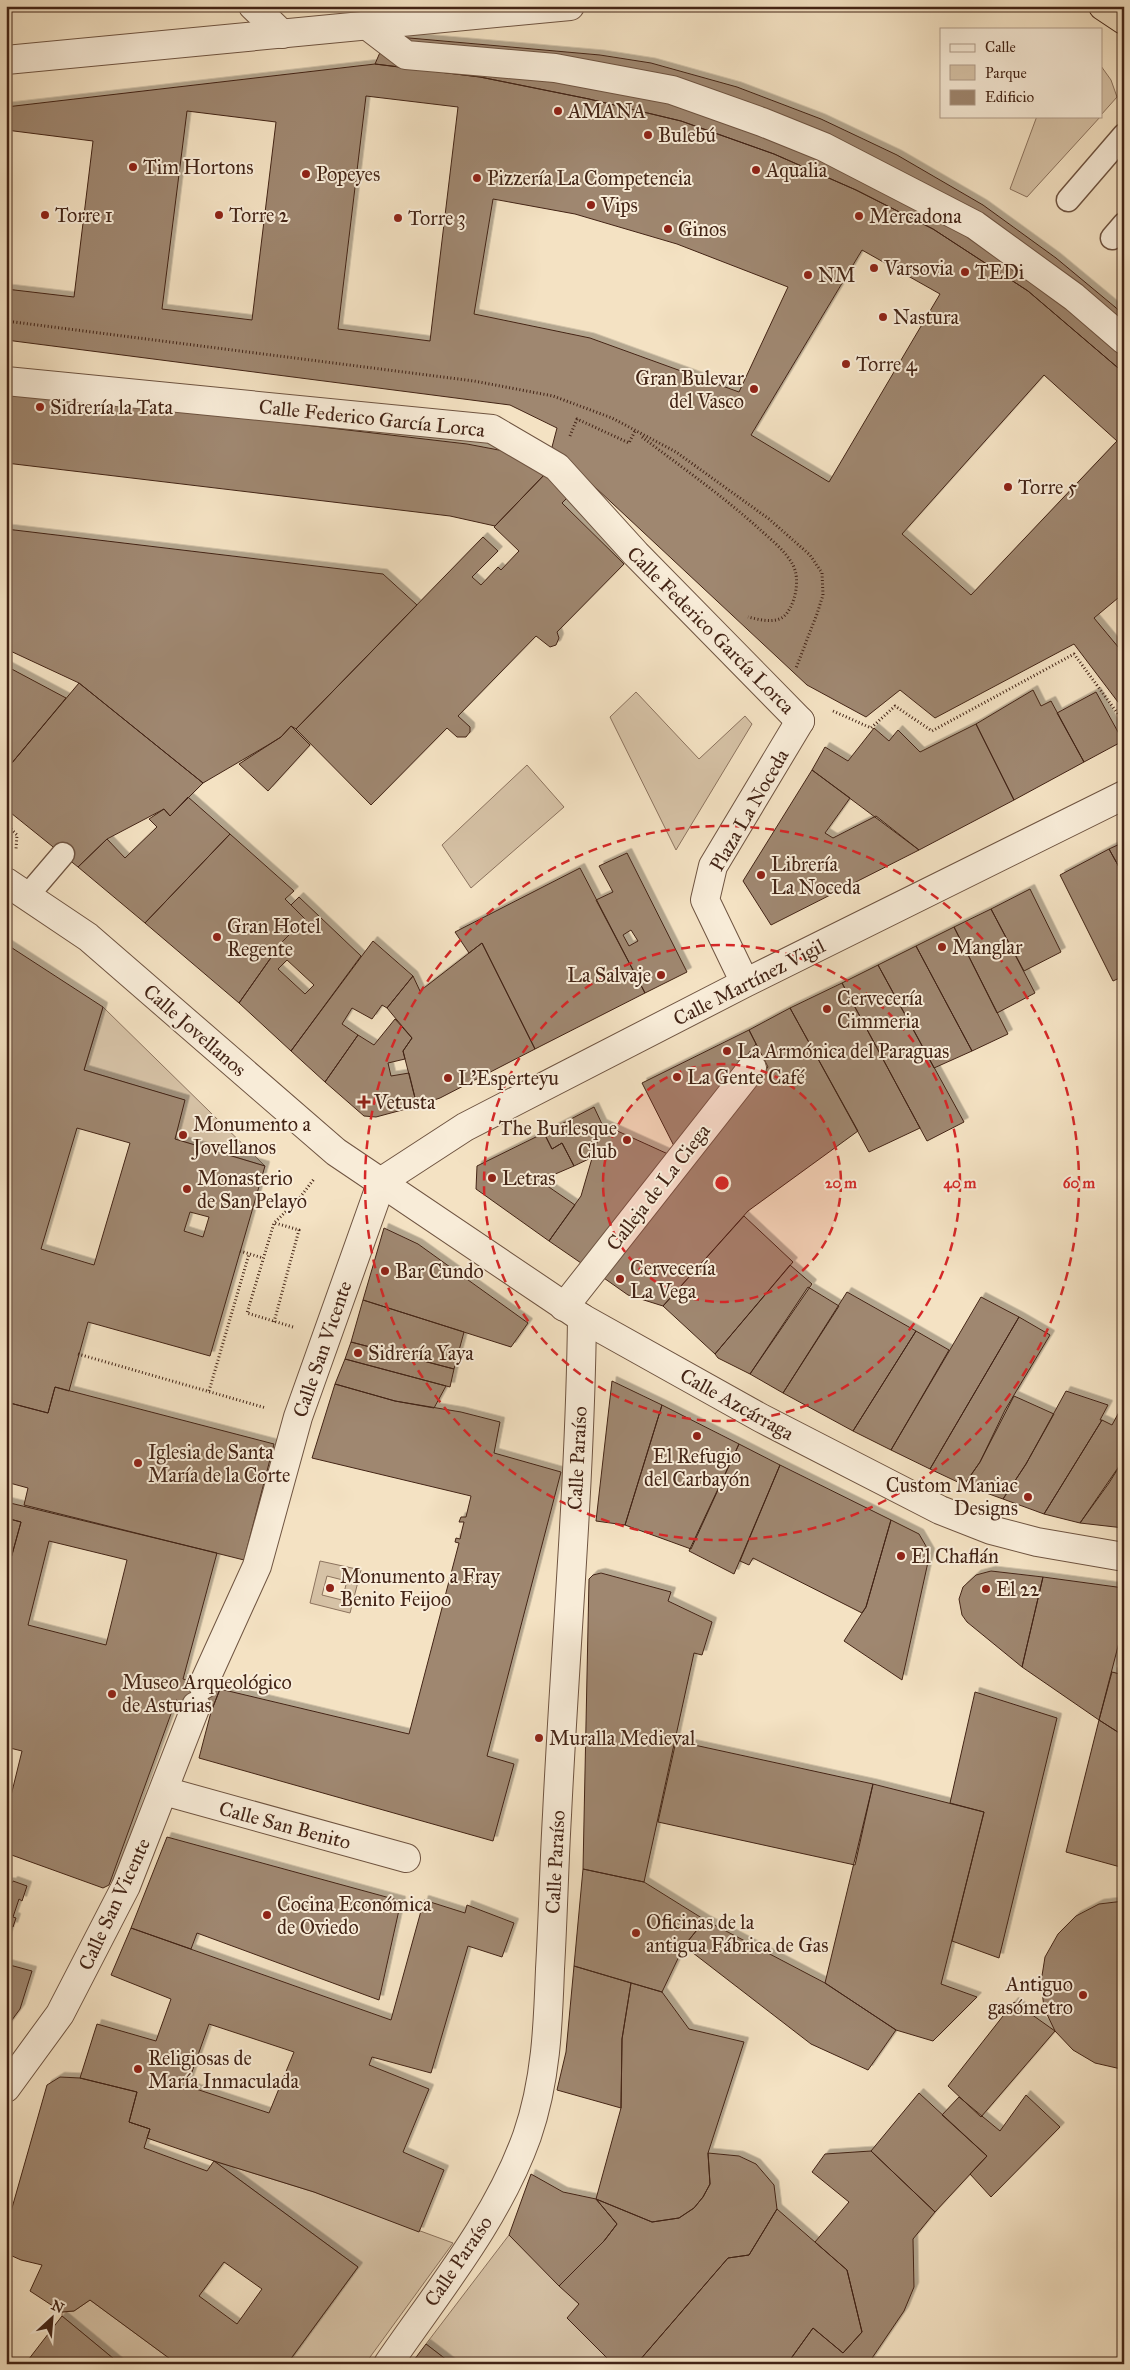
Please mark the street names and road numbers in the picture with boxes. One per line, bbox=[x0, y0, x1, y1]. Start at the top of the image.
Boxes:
street label: Calle Federico García Lorca bbox=[258, 394, 487, 442]
street label: Calle Federico García Lorca bbox=[622, 541, 800, 719]
street label: Plaza La Noceda bbox=[704, 744, 794, 875]
street label: Calle Martínez Vigil bbox=[669, 933, 830, 1031]
street label: Calle Jovellanos bbox=[138, 979, 251, 1082]
street label: Calleja de La Ciega bbox=[601, 1118, 716, 1256]
street label: Calle San Vicente bbox=[287, 1278, 357, 1420]
street label: Calle Azcárraga bbox=[675, 1363, 799, 1446]
street label: Calle Paraíso bbox=[562, 1405, 592, 1511]
street label: Calle San Benito bbox=[216, 1796, 354, 1854]
street label: Calle Paraíso bbox=[540, 1809, 570, 1915]
street label: Calle San Vicente bbox=[73, 1834, 155, 1974]
street label: Calle Paraíso bbox=[419, 2211, 497, 2311]

